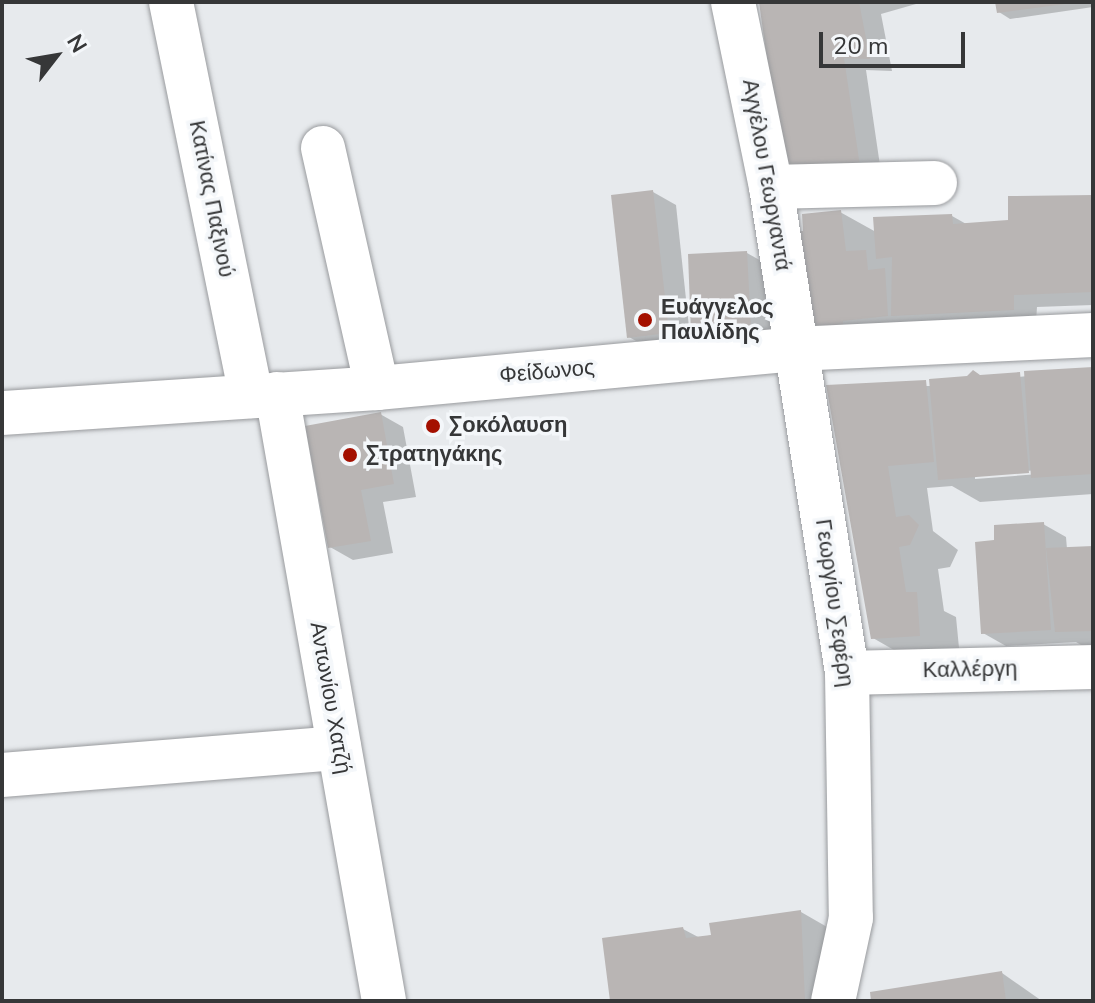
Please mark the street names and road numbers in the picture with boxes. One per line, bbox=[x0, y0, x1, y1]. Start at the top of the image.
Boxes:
street label: Αγγέλου Γεωργαντά bbox=[736, 77, 796, 273]
street label: Κατίνας Παξινού bbox=[183, 118, 239, 280]
street label: Φείδωνος bbox=[498, 355, 596, 389]
street label: Γεωργίου Σεφέρη bbox=[809, 517, 859, 689]
street label: Αντωνίου Χατζή bbox=[304, 620, 356, 776]
street label: Καλλέργη bbox=[922, 656, 1018, 684]

